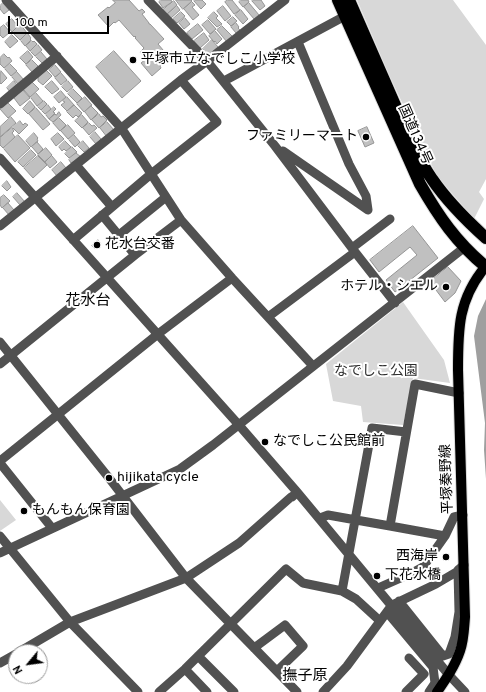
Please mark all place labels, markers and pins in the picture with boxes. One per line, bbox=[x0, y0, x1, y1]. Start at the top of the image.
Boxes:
place label: 平塚市立なでしこ小学校 bbox=[141, 52, 295, 68]
marker: 平塚市立なでしこ小学校 bbox=[128, 55, 138, 65]
place label: ファミリーマート bbox=[246, 129, 358, 145]
marker: ファミリーマート bbox=[361, 132, 371, 142]
place label: 花水台交番 bbox=[105, 237, 175, 253]
marker: 花水台交番 bbox=[92, 240, 102, 250]
place label: ホテル・シエル bbox=[340, 279, 438, 295]
marker: ホテル・シエル bbox=[441, 282, 451, 292]
place label: なでしこ公民館前 bbox=[273, 434, 385, 450]
marker: なでしこ公民館前 bbox=[260, 437, 270, 447]
place label: hijikata cycle bbox=[117, 470, 199, 486]
marker: hijikata cycle bbox=[104, 473, 114, 483]
place label: もんもん保育園 bbox=[32, 503, 130, 519]
marker: もんもん保育園 bbox=[19, 506, 29, 516]
place label: 西海岸 bbox=[396, 549, 438, 565]
marker: 西海岸 bbox=[441, 552, 451, 562]
place label: 下花水橋 bbox=[385, 568, 441, 584]
marker: 下花水橋 bbox=[372, 571, 382, 581]

